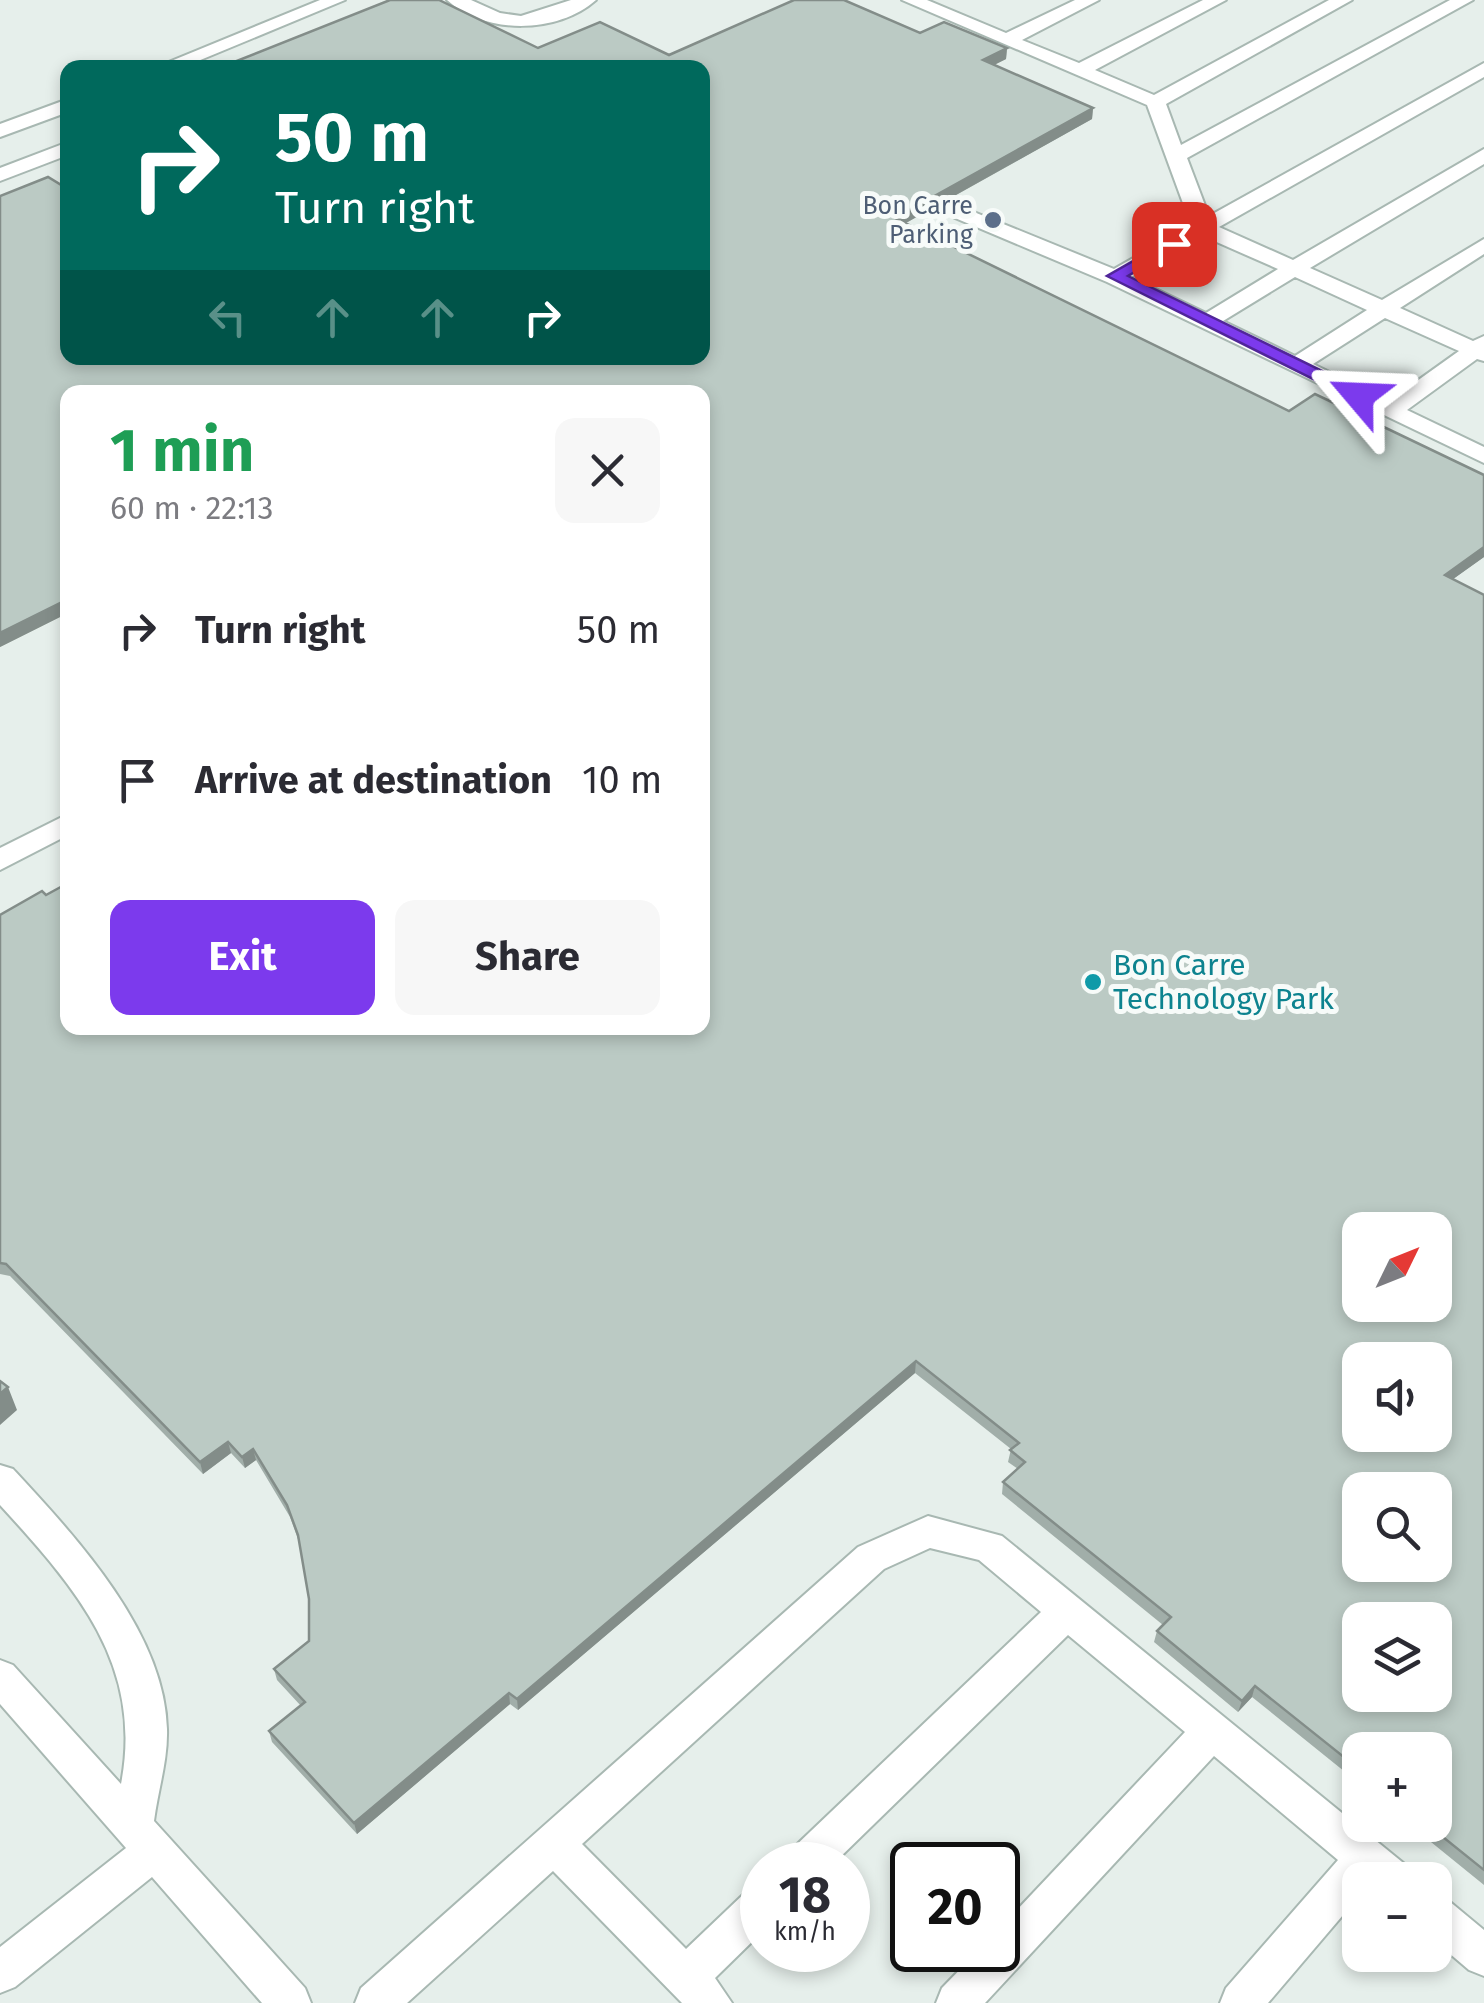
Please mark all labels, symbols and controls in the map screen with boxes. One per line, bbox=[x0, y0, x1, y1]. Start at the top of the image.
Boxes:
text: 50 m bbox=[275, 96, 429, 180]
icon: right bbox=[110, 100, 240, 230]
text: Turn right bbox=[275, 181, 474, 235]
place label: Bon Carre Parking bbox=[862, 191, 973, 250]
pin bbox=[1132, 202, 1217, 287]
marker: Bon Carre Parking bbox=[982, 209, 1004, 231]
icon: arrive bbox=[1147, 217, 1202, 272]
icon: left bbox=[200, 290, 255, 345]
icon: ahead bbox=[305, 290, 360, 345]
icon: ahead bbox=[410, 290, 465, 345]
icon: right bbox=[515, 290, 570, 345]
position arrow bbox=[1307, 344, 1411, 448]
text: 1 min bbox=[110, 415, 254, 487]
button: close bbox=[555, 418, 660, 523]
text: 60 m · 22:13 bbox=[110, 489, 273, 527]
icon: right bbox=[110, 603, 165, 658]
text: Turn right bbox=[195, 607, 365, 653]
text: 50 m bbox=[577, 607, 660, 653]
icon: arrive bbox=[110, 753, 165, 808]
text: Arrive at destination bbox=[195, 757, 552, 803]
text: 10 m bbox=[582, 757, 662, 803]
button: Exit bbox=[110, 900, 375, 1015]
button: Share bbox=[395, 900, 660, 1015]
place label: Bon Carre Technology Park bbox=[1113, 947, 1334, 1017]
marker: Bon Carre Technology Park bbox=[1082, 971, 1104, 993]
north arrow bbox=[1342, 1212, 1452, 1322]
map controls bbox=[1342, 1212, 1452, 1972]
button: sound bbox=[1342, 1342, 1452, 1452]
button: search bbox=[1342, 1472, 1452, 1582]
button: layers bbox=[1342, 1602, 1452, 1712]
button: + bbox=[1342, 1732, 1452, 1842]
speed limit sign: 20 bbox=[890, 1842, 1020, 1972]
button: − bbox=[1342, 1862, 1452, 1972]
text: 18 bbox=[779, 1865, 831, 1925]
text: km/h bbox=[774, 1917, 836, 1947]

